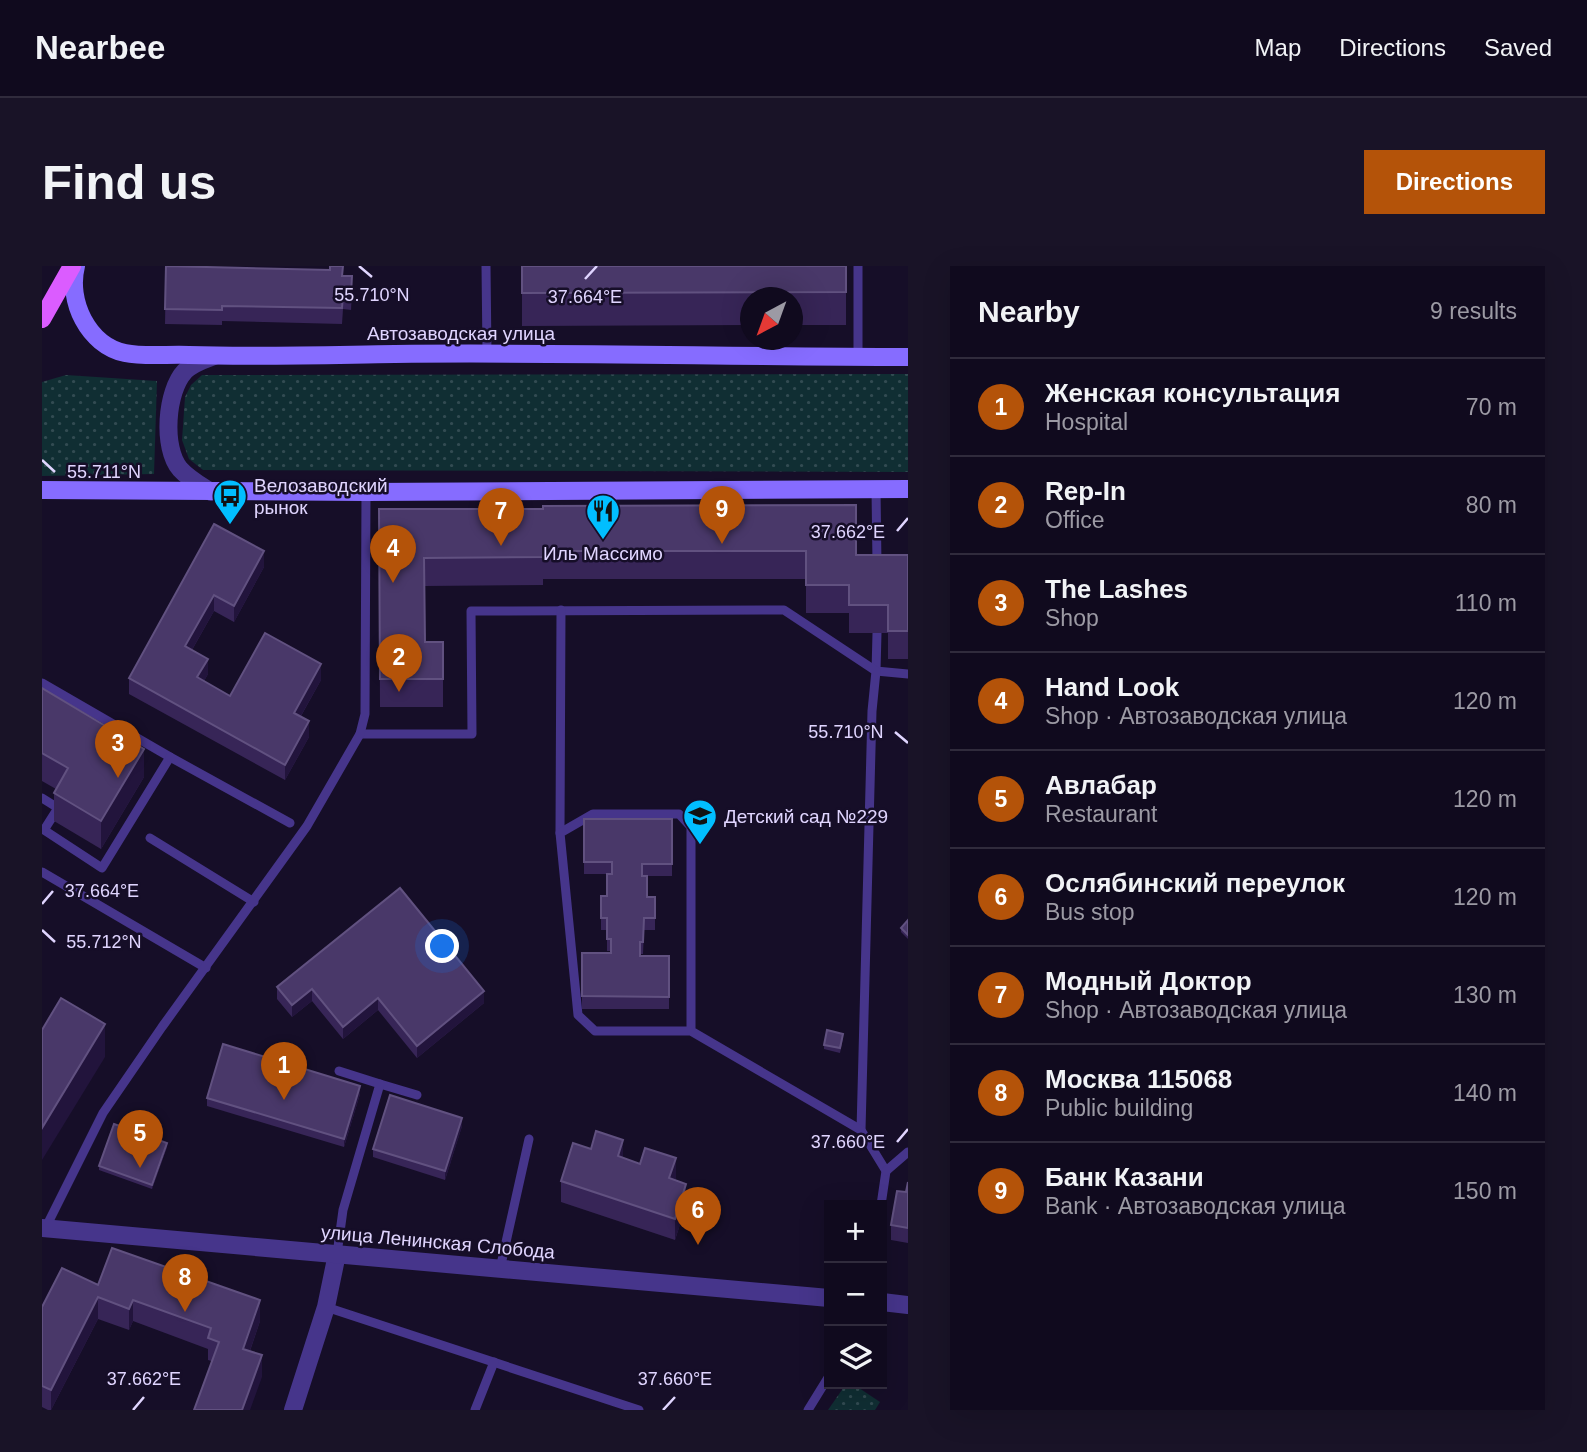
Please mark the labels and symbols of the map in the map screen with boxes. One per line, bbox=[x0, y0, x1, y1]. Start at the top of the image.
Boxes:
text: 55.710°N bbox=[334, 285, 410, 305]
text: 37.664°E bbox=[548, 287, 622, 307]
north arrow bbox=[740, 287, 803, 350]
street label: Автозаводская улица bbox=[367, 323, 556, 344]
text: 55.711°N bbox=[67, 462, 141, 482]
place label: Велозаводский рынок bbox=[254, 475, 388, 518]
bus stop icon: Велозаводский рынок bbox=[211, 477, 249, 526]
pin: 9 bbox=[699, 486, 745, 544]
pin: 7 bbox=[478, 488, 524, 546]
restaurant icon: Иль Массимо bbox=[584, 492, 622, 541]
text: 37.662°E bbox=[811, 522, 885, 542]
pin: 4 bbox=[370, 525, 416, 583]
place label: Иль Массимо bbox=[543, 543, 663, 564]
pin: 2 bbox=[376, 634, 422, 692]
pin: 3 bbox=[95, 720, 141, 778]
text: 55.710°N bbox=[808, 722, 884, 742]
school or university icon: Детский сад №229 bbox=[681, 797, 719, 846]
place label: Детский сад №229 bbox=[724, 806, 888, 827]
text: 37.664°E bbox=[65, 881, 139, 901]
your location bbox=[425, 929, 459, 963]
text: 55.712°N bbox=[66, 932, 142, 952]
pin: 1 bbox=[261, 1042, 307, 1100]
pin: 5 bbox=[117, 1110, 163, 1168]
text: 37.660°E bbox=[811, 1132, 885, 1152]
pin: 6 bbox=[675, 1187, 721, 1245]
street label: улица Ленинская Слобода bbox=[320, 1221, 556, 1263]
pin: 8 bbox=[162, 1254, 208, 1312]
text: 37.662°E bbox=[107, 1369, 181, 1389]
text: 37.660°E bbox=[638, 1369, 712, 1389]

